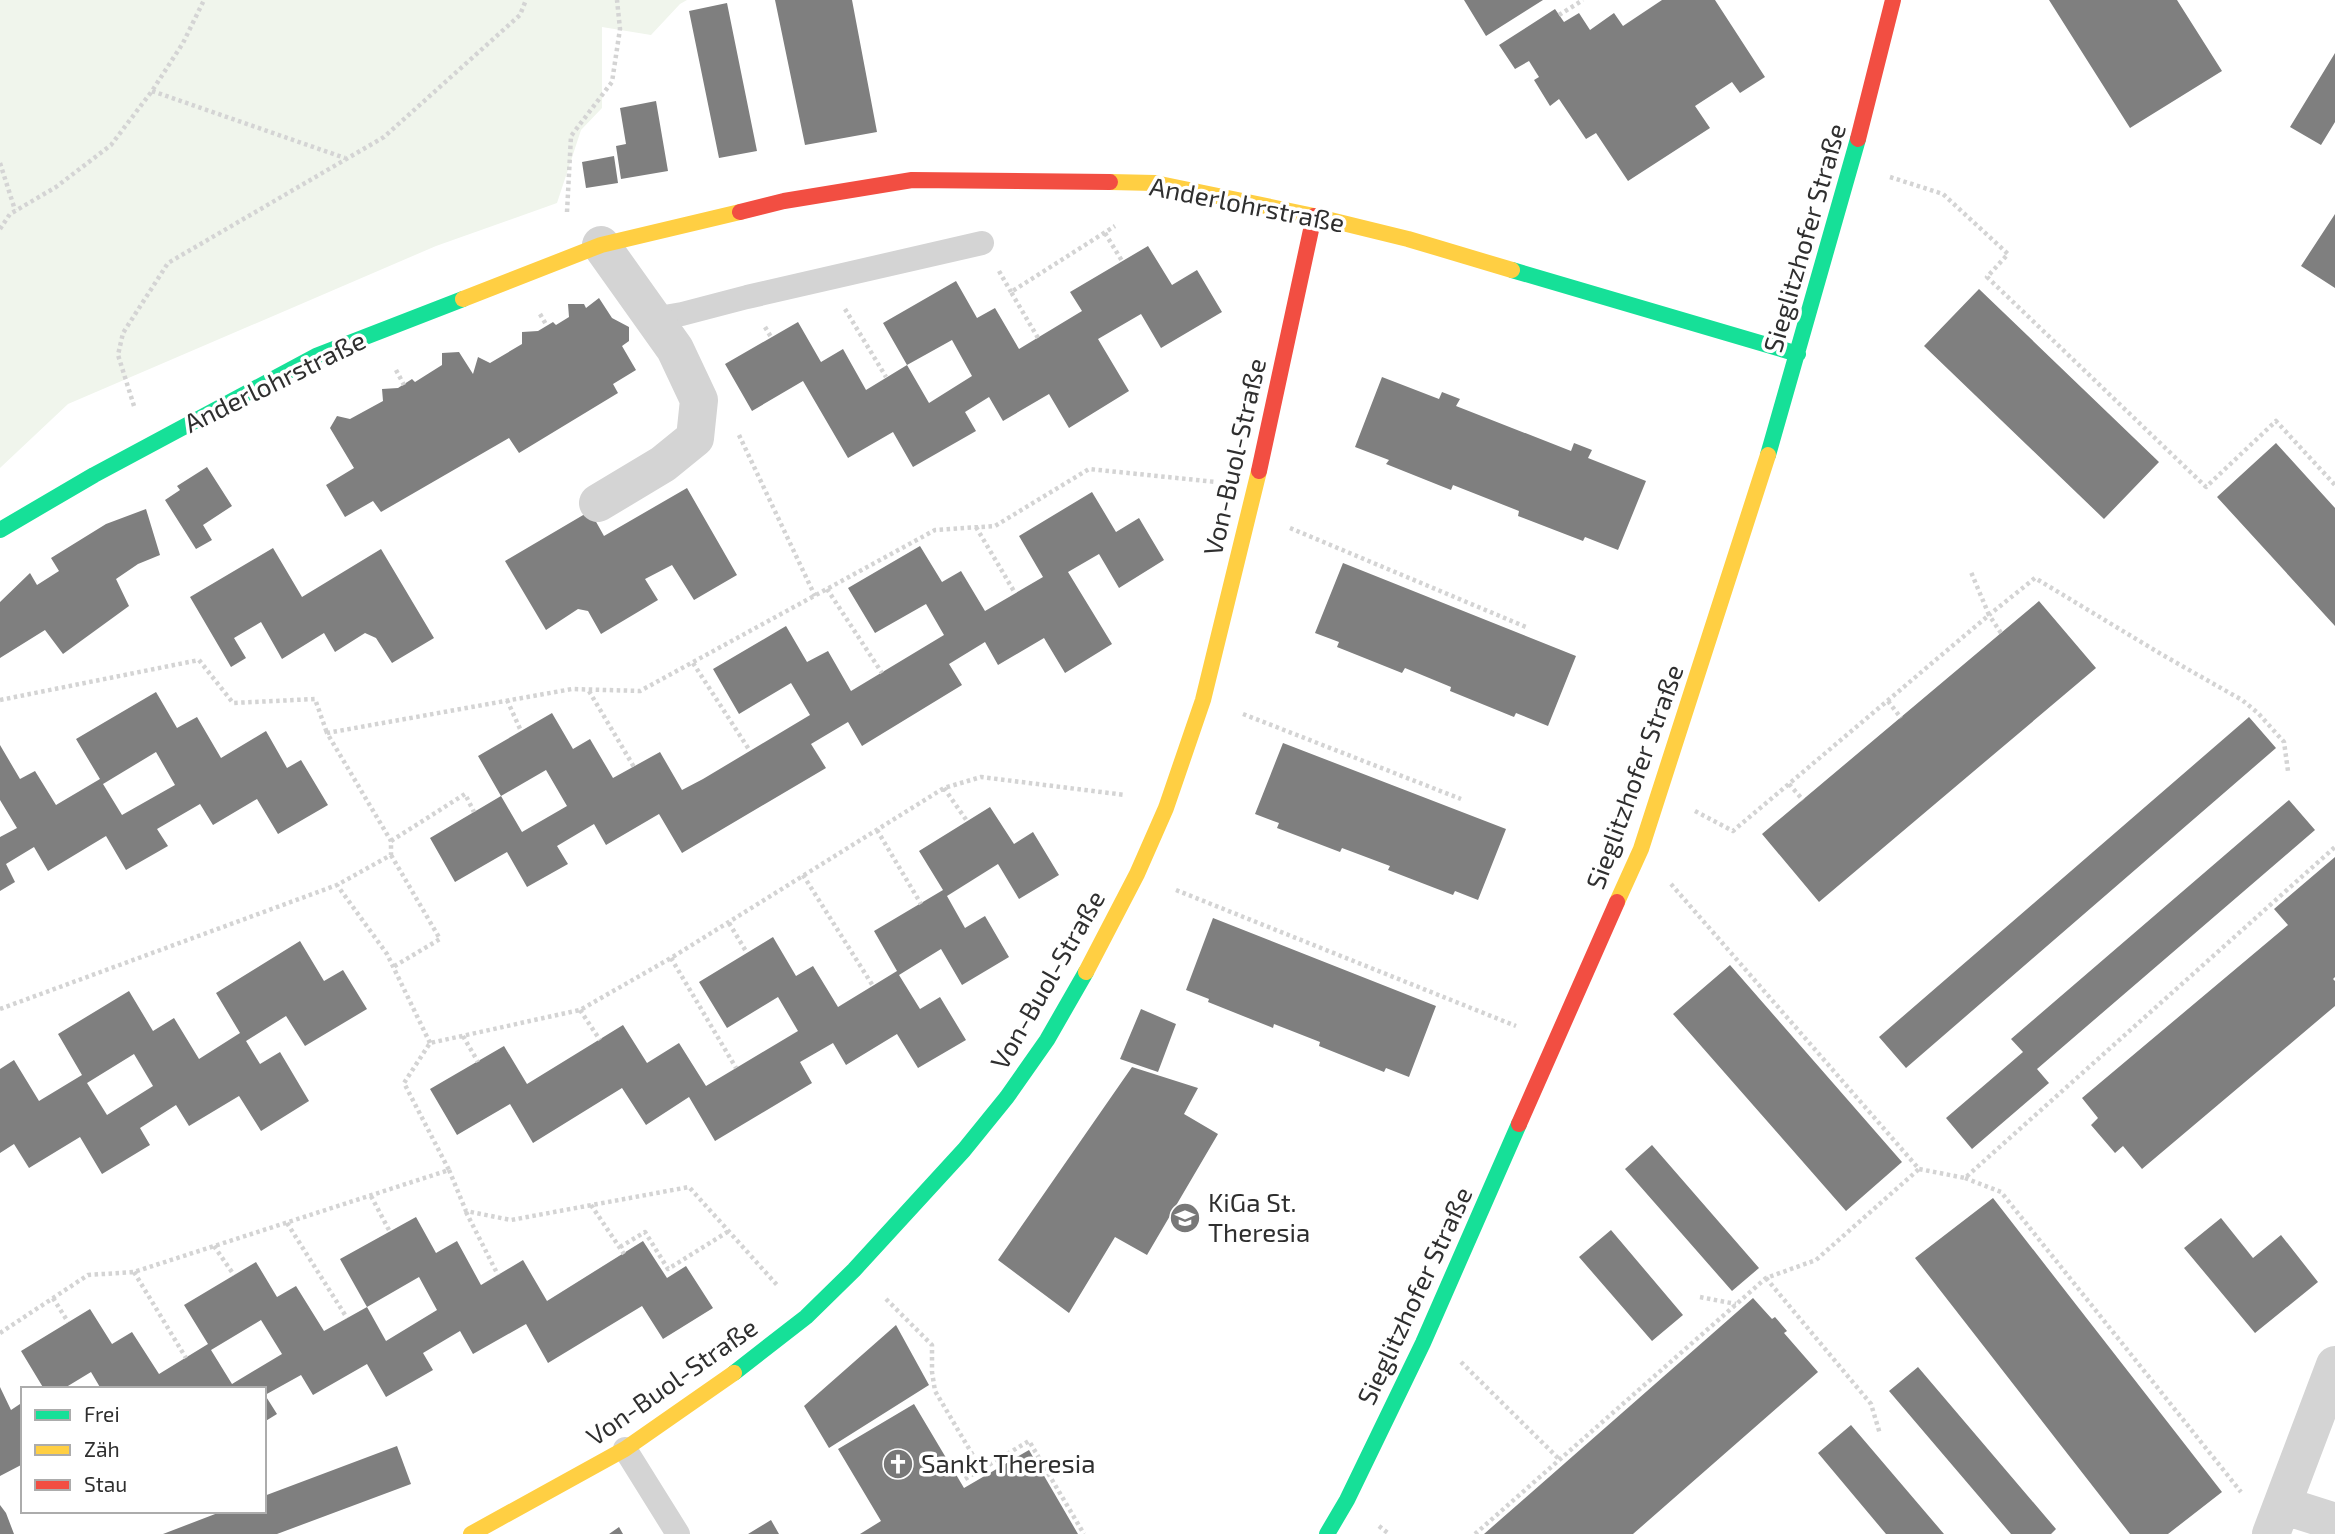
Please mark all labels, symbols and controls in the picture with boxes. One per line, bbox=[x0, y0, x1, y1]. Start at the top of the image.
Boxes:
street label: Sieglitzhofer Straße bbox=[1756, 120, 1851, 356]
street label: Anderlohrstraße bbox=[1147, 169, 1347, 238]
street label: Anderlohrstraße bbox=[179, 323, 370, 438]
street label: Von-Buol-Straße bbox=[1196, 355, 1271, 558]
street label: Sieglitzhofer Straße bbox=[1579, 660, 1689, 893]
street label: Von-Buol-Straße bbox=[983, 884, 1110, 1074]
street label: Sieglitzhofer Straße bbox=[1350, 1182, 1478, 1409]
place label: KiGa St. Theresia bbox=[1208, 1186, 1310, 1247]
school or university icon: KiGa St. Theresia bbox=[1168, 1201, 1202, 1235]
street label: Von-Buol-Straße bbox=[580, 1310, 762, 1451]
legend bbox=[21, 1387, 266, 1513]
text: Frei bbox=[84, 1401, 120, 1426]
text: Zäh bbox=[84, 1436, 120, 1461]
church icon: Sankt Theresia bbox=[881, 1447, 915, 1481]
place label: Sankt Theresia bbox=[921, 1447, 1095, 1478]
text: Stau bbox=[84, 1471, 127, 1496]

